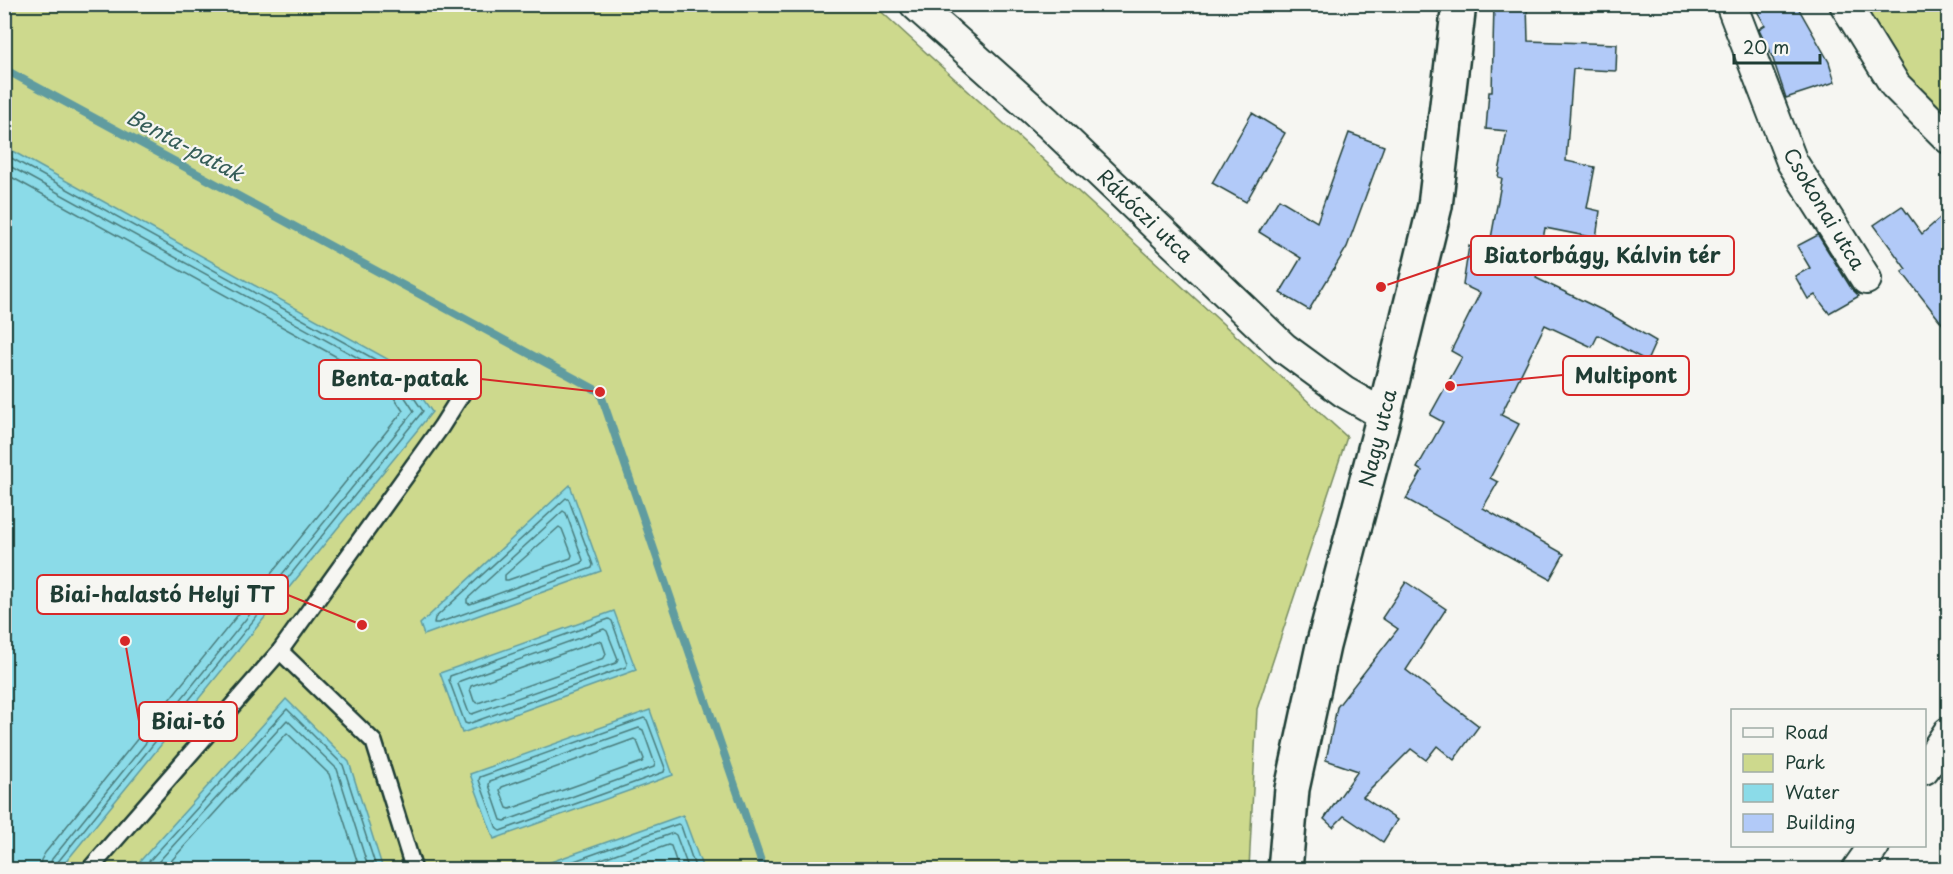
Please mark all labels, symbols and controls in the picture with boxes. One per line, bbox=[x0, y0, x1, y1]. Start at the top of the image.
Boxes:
scale bar bbox=[1734, 27, 1820, 65]
text: 20 m bbox=[1743, 33, 1789, 60]
water label: Benta-patak bbox=[121, 100, 251, 189]
street label: Csokonai utca bbox=[1776, 142, 1874, 276]
street label: Rákóczi utca bbox=[1091, 162, 1201, 269]
callout: Biatorbágy, Kálvin tér bbox=[1471, 236, 1734, 275]
text: Biatorbágy, Kálvin tér bbox=[1483, 238, 1721, 270]
callout: Multipont bbox=[1563, 356, 1689, 395]
text: Multipont bbox=[1575, 358, 1677, 390]
callout: Benta-patak bbox=[319, 360, 481, 399]
text: Benta-patak bbox=[331, 361, 469, 393]
street label: Nagy utca bbox=[1350, 385, 1404, 490]
callout: Biai-halastó Helyi TT bbox=[37, 575, 288, 614]
text: Biai-halastó Helyi TT bbox=[49, 577, 275, 609]
callout: Biai-tó bbox=[139, 702, 237, 741]
text: Biai-tó bbox=[151, 704, 225, 736]
legend bbox=[1731, 709, 1926, 847]
text: Road bbox=[1785, 718, 1829, 745]
text: Park bbox=[1785, 748, 1825, 775]
text: Water bbox=[1785, 778, 1840, 805]
text: Building bbox=[1785, 808, 1855, 835]

